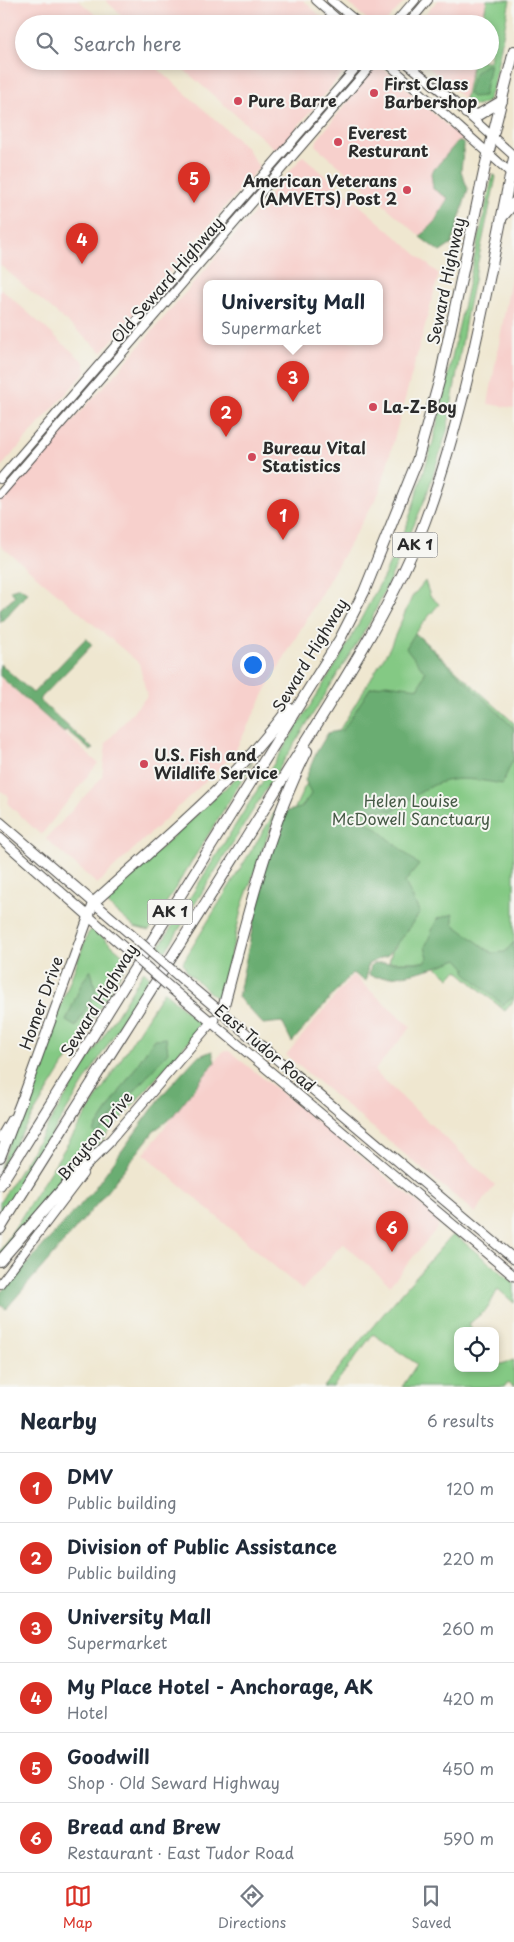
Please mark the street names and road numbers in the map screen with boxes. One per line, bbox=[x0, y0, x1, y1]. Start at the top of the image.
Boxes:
street label: Old Seward Highway bbox=[105, 211, 228, 348]
street label: Seward Highway bbox=[420, 215, 470, 346]
road number: AK 1 bbox=[392, 532, 438, 558]
street label: Seward Highway bbox=[266, 593, 353, 716]
road number: AK 1 bbox=[148, 900, 192, 924]
street label: Seward Highway bbox=[54, 938, 143, 1061]
street label: Homer Drive bbox=[12, 953, 68, 1053]
street label: East Tudor Road bbox=[210, 998, 321, 1097]
street label: Brayton Drive bbox=[51, 1086, 138, 1185]

